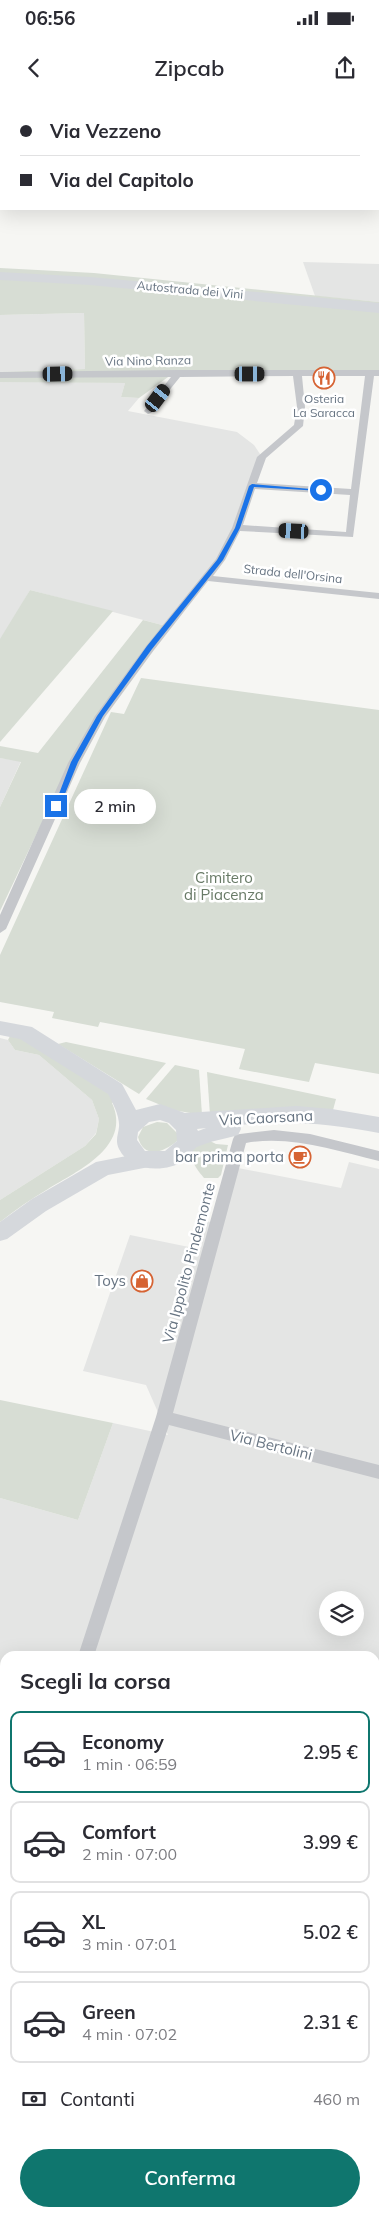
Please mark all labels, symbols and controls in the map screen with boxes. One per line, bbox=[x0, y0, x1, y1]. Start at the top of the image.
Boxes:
text: 06:56 bbox=[25, 6, 75, 30]
icon: back bbox=[20, 54, 48, 82]
text: Zipcab bbox=[155, 54, 224, 82]
icon: share bbox=[331, 54, 359, 82]
text: Via Vezzeno bbox=[50, 119, 161, 143]
text: Via del Capitolo bbox=[50, 168, 194, 192]
street label: Autostrada dei Vini bbox=[136, 277, 244, 302]
street label: Via Nino Ranza bbox=[105, 352, 191, 369]
car bbox=[42, 366, 73, 382]
restaurant icon: Osteria La Saracca bbox=[312, 366, 336, 390]
car bbox=[235, 367, 265, 382]
car bbox=[142, 382, 173, 414]
place label: Osteria La Saracca bbox=[293, 391, 355, 420]
route start bbox=[310, 479, 332, 501]
car bbox=[278, 523, 309, 539]
street label: Strada dell'Orsina bbox=[243, 561, 343, 586]
callout: 2 min bbox=[74, 788, 156, 824]
route end bbox=[45, 795, 67, 817]
text: 2 min bbox=[94, 796, 136, 816]
park label: Cimitero di Piacenza bbox=[184, 868, 264, 904]
street label: Via Caorsana bbox=[218, 1106, 313, 1129]
cafe icon: bar prima porta bbox=[288, 1145, 312, 1169]
place label: bar prima porta bbox=[175, 1147, 284, 1166]
street label: Via Ippolito Pindemonte bbox=[158, 1181, 219, 1345]
shop icon: Toys bbox=[130, 1269, 154, 1293]
place label: Toys bbox=[94, 1271, 126, 1290]
street label: Via Bertolini bbox=[228, 1425, 314, 1464]
map controls bbox=[319, 1591, 364, 1636]
button: layers bbox=[319, 1591, 364, 1636]
text: Scegli la corsa bbox=[20, 1667, 171, 1695]
icon: car bbox=[22, 1730, 67, 1775]
text: Economy bbox=[82, 1730, 164, 1754]
text: 2.95 € bbox=[303, 1740, 358, 1764]
text: 1 min · 06:59 bbox=[82, 1754, 177, 1774]
icon: car bbox=[22, 1820, 67, 1865]
text: Comfort bbox=[82, 1820, 156, 1844]
text: 3.99 € bbox=[303, 1830, 358, 1854]
text: 2 min · 07:00 bbox=[82, 1844, 177, 1864]
icon: car bbox=[22, 1910, 67, 1955]
text: XL bbox=[82, 1910, 105, 1934]
text: 5.02 € bbox=[303, 1920, 358, 1944]
text: 3 min · 07:01 bbox=[82, 1934, 177, 1954]
icon: car bbox=[22, 2000, 67, 2045]
text: Green bbox=[82, 2000, 136, 2024]
text: 2.31 € bbox=[303, 2010, 358, 2034]
text: 4 min · 07:02 bbox=[82, 2024, 177, 2044]
icon: cash bbox=[20, 2085, 48, 2113]
text: Contanti bbox=[60, 2087, 135, 2111]
text: 460 m bbox=[313, 2089, 360, 2109]
button: Conferma bbox=[20, 2149, 360, 2207]

